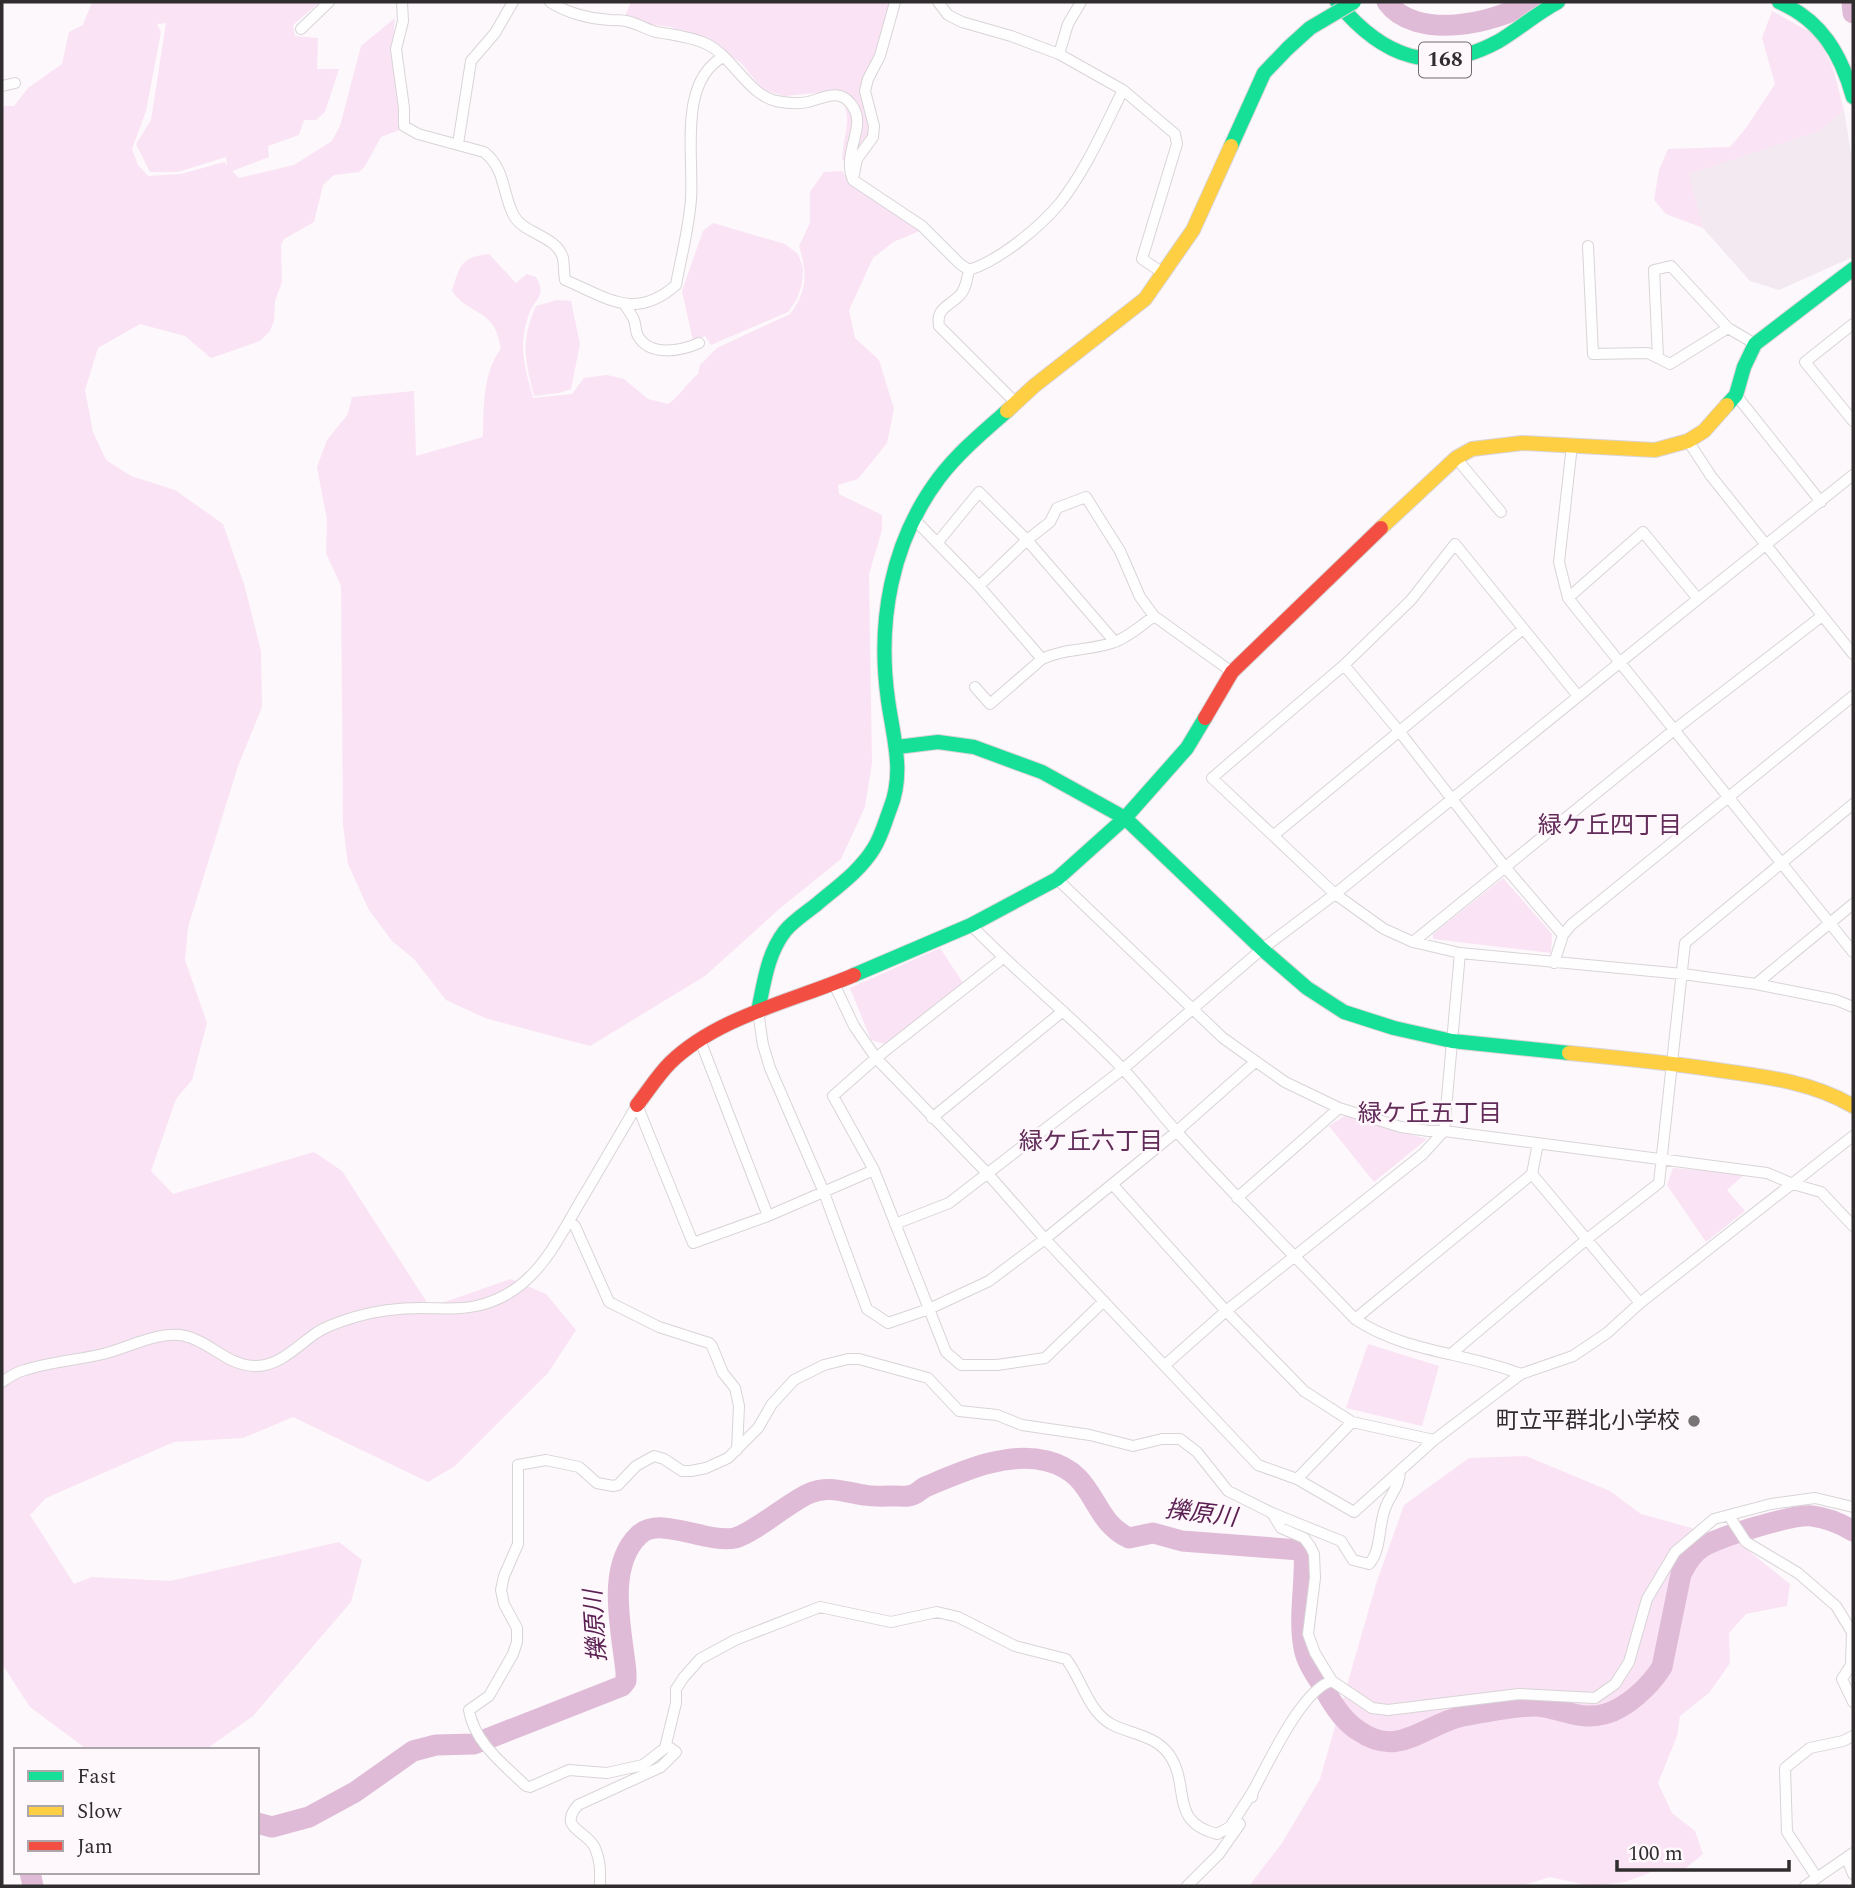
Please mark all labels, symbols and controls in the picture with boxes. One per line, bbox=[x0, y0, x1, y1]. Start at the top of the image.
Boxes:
road number: 168 bbox=[1419, 42, 1471, 78]
district label: 緑ケ丘四丁目 bbox=[1538, 808, 1682, 844]
district label: 緑ケ丘五丁目 bbox=[1358, 1096, 1502, 1132]
district label: 緑ケ丘六丁目 bbox=[1019, 1124, 1163, 1160]
place label: 町立平群北小学校 bbox=[1496, 1404, 1680, 1439]
marker: 町立平群北小学校 bbox=[1686, 1413, 1702, 1429]
water label: 擽原川 bbox=[1163, 1492, 1242, 1537]
water label: 擽原川 bbox=[575, 1586, 616, 1663]
legend bbox=[14, 1748, 259, 1874]
text: Fast bbox=[77, 1761, 116, 1793]
text: Slow bbox=[77, 1796, 123, 1828]
scale bar bbox=[1617, 1828, 1788, 1872]
text: Jam bbox=[77, 1831, 113, 1863]
text: 100 m bbox=[1628, 1838, 1683, 1870]

